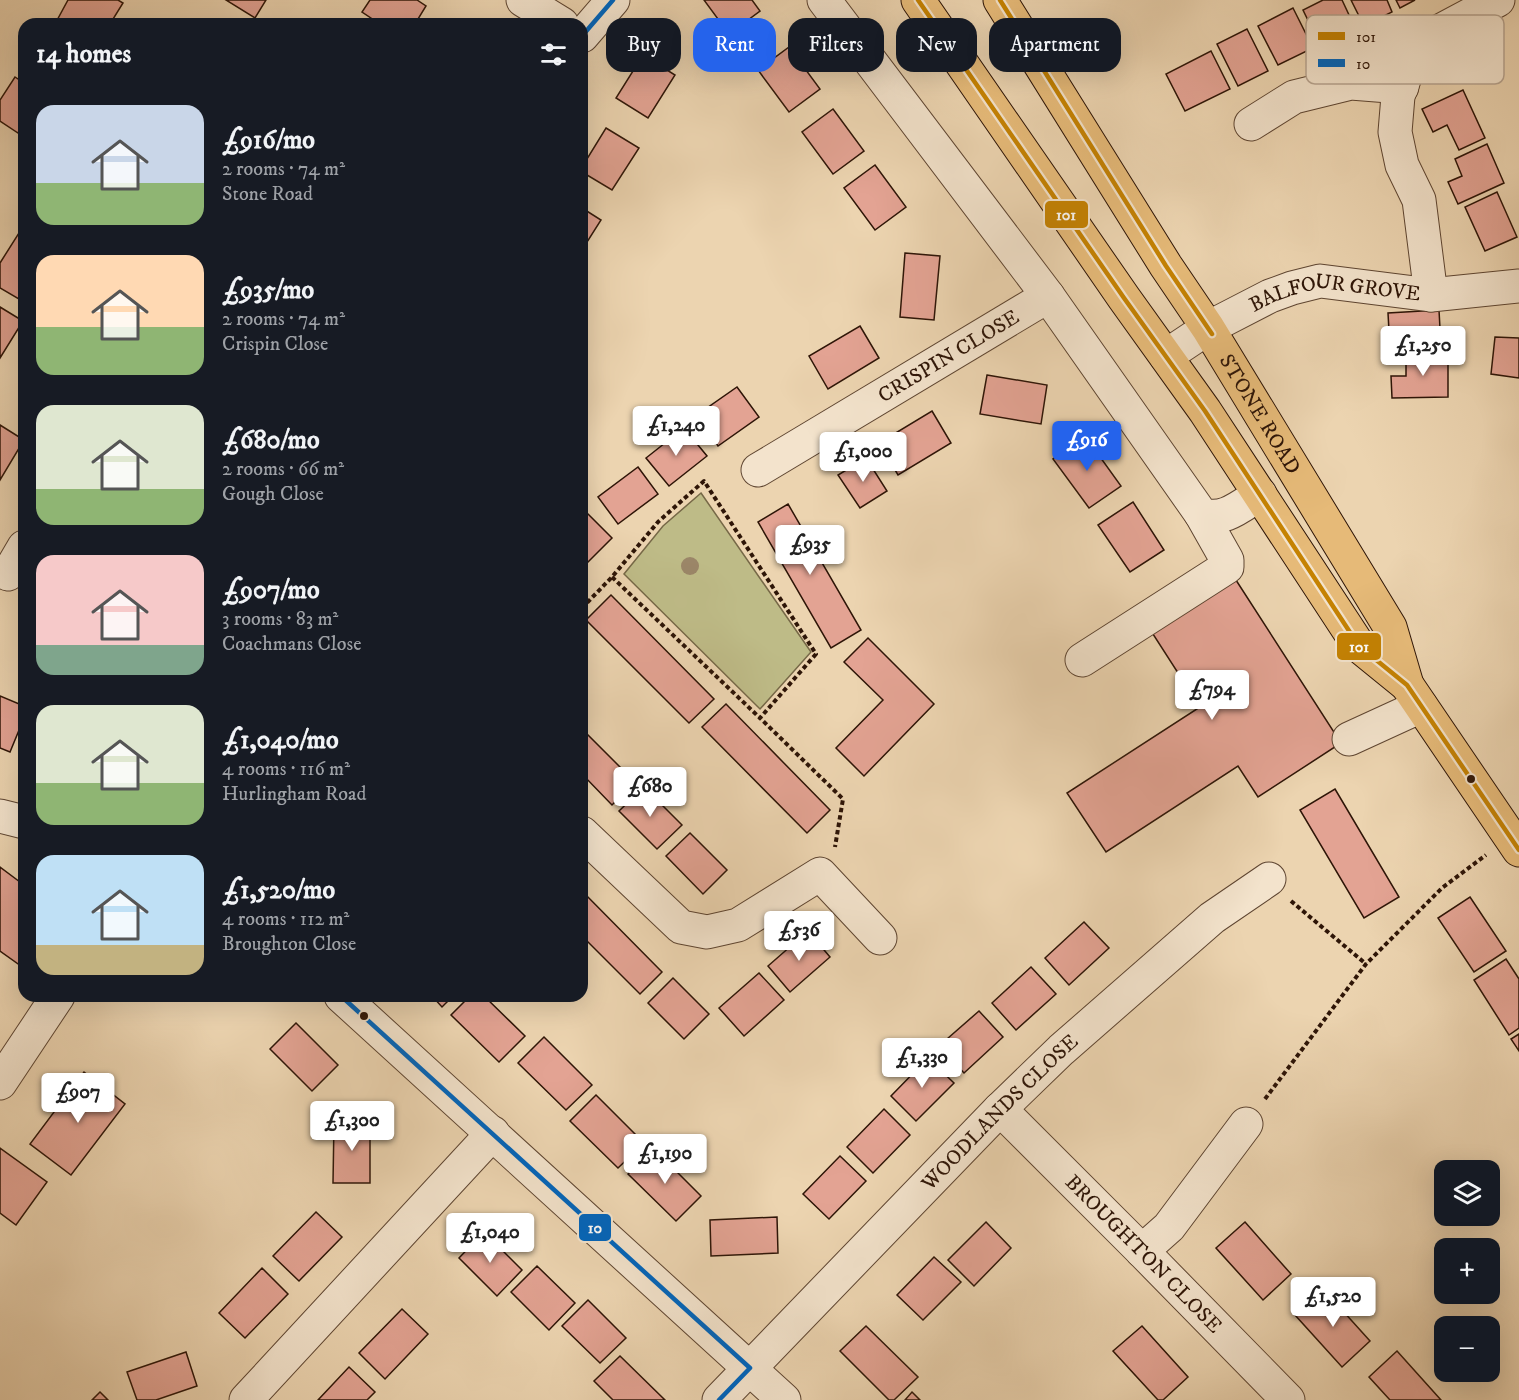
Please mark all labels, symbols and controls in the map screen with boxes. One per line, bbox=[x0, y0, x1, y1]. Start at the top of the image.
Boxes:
legend bbox=[1306, 15, 1504, 84]
chip: Buy bbox=[606, 18, 681, 72]
chip: Rent bbox=[693, 18, 776, 72]
chip: Filters bbox=[788, 18, 884, 72]
chip: New bbox=[896, 18, 977, 72]
chip: Apartment bbox=[989, 18, 1121, 72]
text: 101 bbox=[1356, 27, 1376, 47]
text: 14 homes bbox=[36, 38, 131, 71]
icon: filters bbox=[537, 38, 570, 71]
text: 10 bbox=[1356, 54, 1370, 74]
text: £916/mo bbox=[222, 124, 315, 157]
icon: home bbox=[84, 129, 156, 201]
text: 2 rooms · 74 m² bbox=[222, 157, 345, 182]
text: Stone Road bbox=[222, 182, 313, 207]
line badge: 101 bbox=[1044, 200, 1089, 229]
text: 101 bbox=[1056, 205, 1076, 225]
street label: BALFOUR GROVE bbox=[1245, 268, 1422, 319]
text: £935/mo bbox=[222, 274, 314, 307]
icon: home bbox=[84, 279, 156, 351]
street label: CRISPIN CLOSE bbox=[874, 304, 1024, 409]
text: 2 rooms · 74 m² bbox=[222, 307, 345, 332]
pin: £1,250 bbox=[1374, 326, 1472, 377]
text: Crispin Close bbox=[222, 332, 328, 357]
text: £1,250 bbox=[1395, 333, 1452, 358]
street label: STONE ROAD bbox=[1213, 350, 1306, 479]
pin: £1,240 bbox=[627, 406, 725, 457]
text: £1,240 bbox=[647, 413, 705, 438]
pin: £916 bbox=[1051, 421, 1123, 472]
text: £680/mo bbox=[222, 424, 320, 457]
text: £916 bbox=[1066, 428, 1108, 453]
icon: home bbox=[84, 429, 156, 501]
pin: £1,000 bbox=[814, 432, 912, 483]
text: £1,000 bbox=[834, 439, 892, 464]
text: 2 rooms · 66 m² bbox=[222, 457, 344, 482]
text: Gough Close bbox=[222, 482, 324, 507]
pin: £935 bbox=[774, 525, 846, 576]
text: £935 bbox=[789, 532, 831, 557]
text: £907/mo bbox=[222, 574, 320, 607]
icon: home bbox=[84, 579, 156, 651]
text: 3 rooms · 83 m² bbox=[222, 607, 338, 632]
text: Coachmans Close bbox=[222, 632, 362, 657]
line badge: 101 bbox=[1336, 632, 1382, 661]
text: 101 bbox=[1349, 637, 1369, 657]
pin: £794 bbox=[1176, 670, 1248, 721]
text: £794 bbox=[1189, 677, 1235, 702]
text: £1,040/mo bbox=[222, 724, 339, 757]
icon: home bbox=[84, 729, 156, 801]
text: 4 rooms · 116 m² bbox=[222, 757, 350, 782]
pin: £680 bbox=[614, 767, 686, 818]
unlabelled marker bbox=[1465, 773, 1477, 785]
text: £680 bbox=[627, 774, 673, 799]
text: Hurlingham Road bbox=[222, 782, 367, 807]
text: £1,520/mo bbox=[222, 874, 335, 907]
icon: home bbox=[84, 879, 156, 951]
text: 4 rooms · 112 m² bbox=[222, 907, 350, 932]
pin: £536 bbox=[763, 911, 835, 962]
text: £536 bbox=[778, 918, 820, 943]
text: Broughton Close bbox=[222, 932, 356, 957]
unlabelled marker bbox=[358, 1010, 370, 1022]
street label: WOODLANDS CLOSE bbox=[916, 1029, 1084, 1197]
pin: £1,330 bbox=[873, 1038, 971, 1089]
text: £1,330 bbox=[896, 1045, 948, 1070]
pin: £907 bbox=[42, 1073, 114, 1124]
text: £907 bbox=[55, 1080, 101, 1105]
pin: £1,300 bbox=[303, 1101, 401, 1152]
text: £1,300 bbox=[324, 1108, 380, 1133]
pin: £1,190 bbox=[616, 1134, 714, 1185]
text: £1,190 bbox=[638, 1141, 692, 1166]
map controls bbox=[1434, 1160, 1500, 1382]
button: layers bbox=[1434, 1160, 1500, 1226]
street label: BROUGHTON CLOSE bbox=[1059, 1170, 1227, 1339]
pin: £1,040 bbox=[441, 1213, 539, 1264]
line badge: 10 bbox=[578, 1213, 612, 1242]
text: 10 bbox=[588, 1218, 603, 1238]
text: £1,040 bbox=[460, 1220, 520, 1245]
button: + bbox=[1434, 1238, 1500, 1304]
pin: £1,520 bbox=[1284, 1277, 1382, 1328]
text: £1,520 bbox=[1305, 1284, 1361, 1309]
button: − bbox=[1434, 1316, 1500, 1382]

